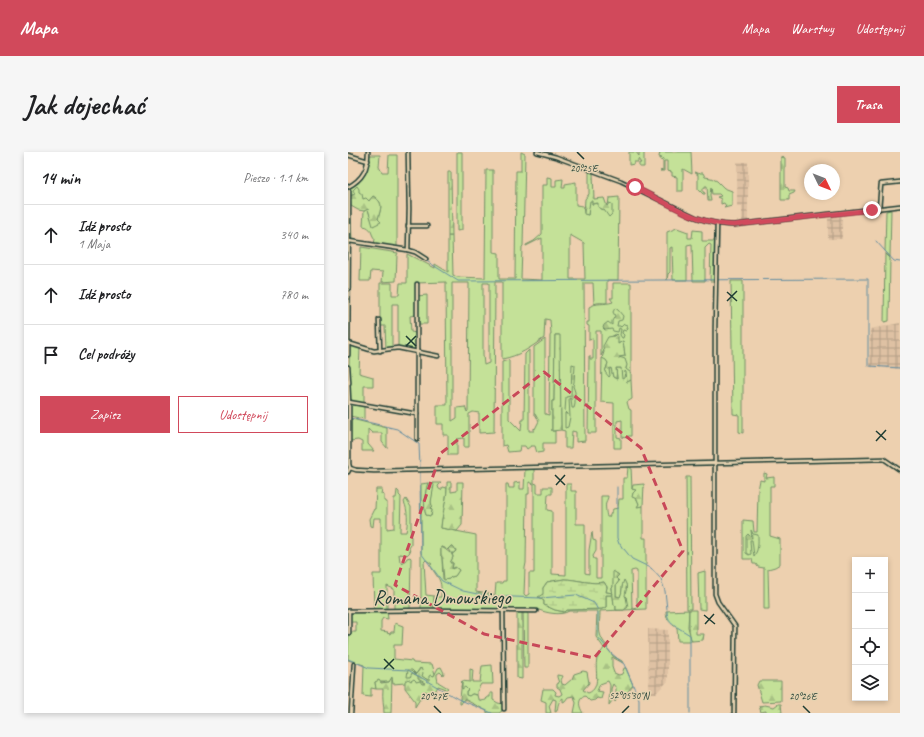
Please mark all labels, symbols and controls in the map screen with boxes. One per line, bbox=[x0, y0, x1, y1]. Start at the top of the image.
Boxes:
text: Mapa bbox=[20, 16, 57, 40]
text: Mapa bbox=[742, 20, 769, 37]
text: Warstwy bbox=[791, 20, 834, 37]
text: Udostępnij bbox=[856, 20, 904, 37]
button: Trasa bbox=[837, 86, 900, 123]
text: Jak dojechać bbox=[24, 87, 145, 122]
text: 20°25'E bbox=[570, 162, 599, 175]
north arrow bbox=[804, 164, 840, 200]
text: 14 min bbox=[40, 168, 80, 189]
text: Pieszo · 1.1 km bbox=[243, 170, 308, 186]
route start bbox=[626, 178, 644, 196]
route end bbox=[863, 201, 881, 219]
text: Idź prosto bbox=[78, 217, 131, 236]
icon: ahead bbox=[40, 224, 62, 246]
text: 340 m bbox=[280, 227, 308, 243]
text: 1 Maja bbox=[78, 236, 110, 252]
icon: ahead bbox=[40, 284, 62, 306]
text: Idź prosto bbox=[78, 285, 131, 304]
text: 780 m bbox=[280, 287, 308, 303]
icon: arrive bbox=[40, 344, 62, 366]
text: Cel podróży bbox=[78, 345, 134, 364]
button: Zapisz bbox=[40, 396, 170, 433]
button: Udostępnij bbox=[178, 396, 308, 433]
map controls bbox=[852, 557, 888, 701]
button: + bbox=[852, 557, 888, 593]
street label: Romana Dmowskiego bbox=[373, 585, 512, 610]
button: − bbox=[852, 593, 888, 629]
button: locate bbox=[852, 629, 888, 665]
button: layers bbox=[852, 665, 888, 701]
text: 52°05'30"N bbox=[609, 689, 651, 702]
text: 20°27'E bbox=[420, 690, 449, 703]
text: 20°26'E bbox=[789, 690, 818, 703]

